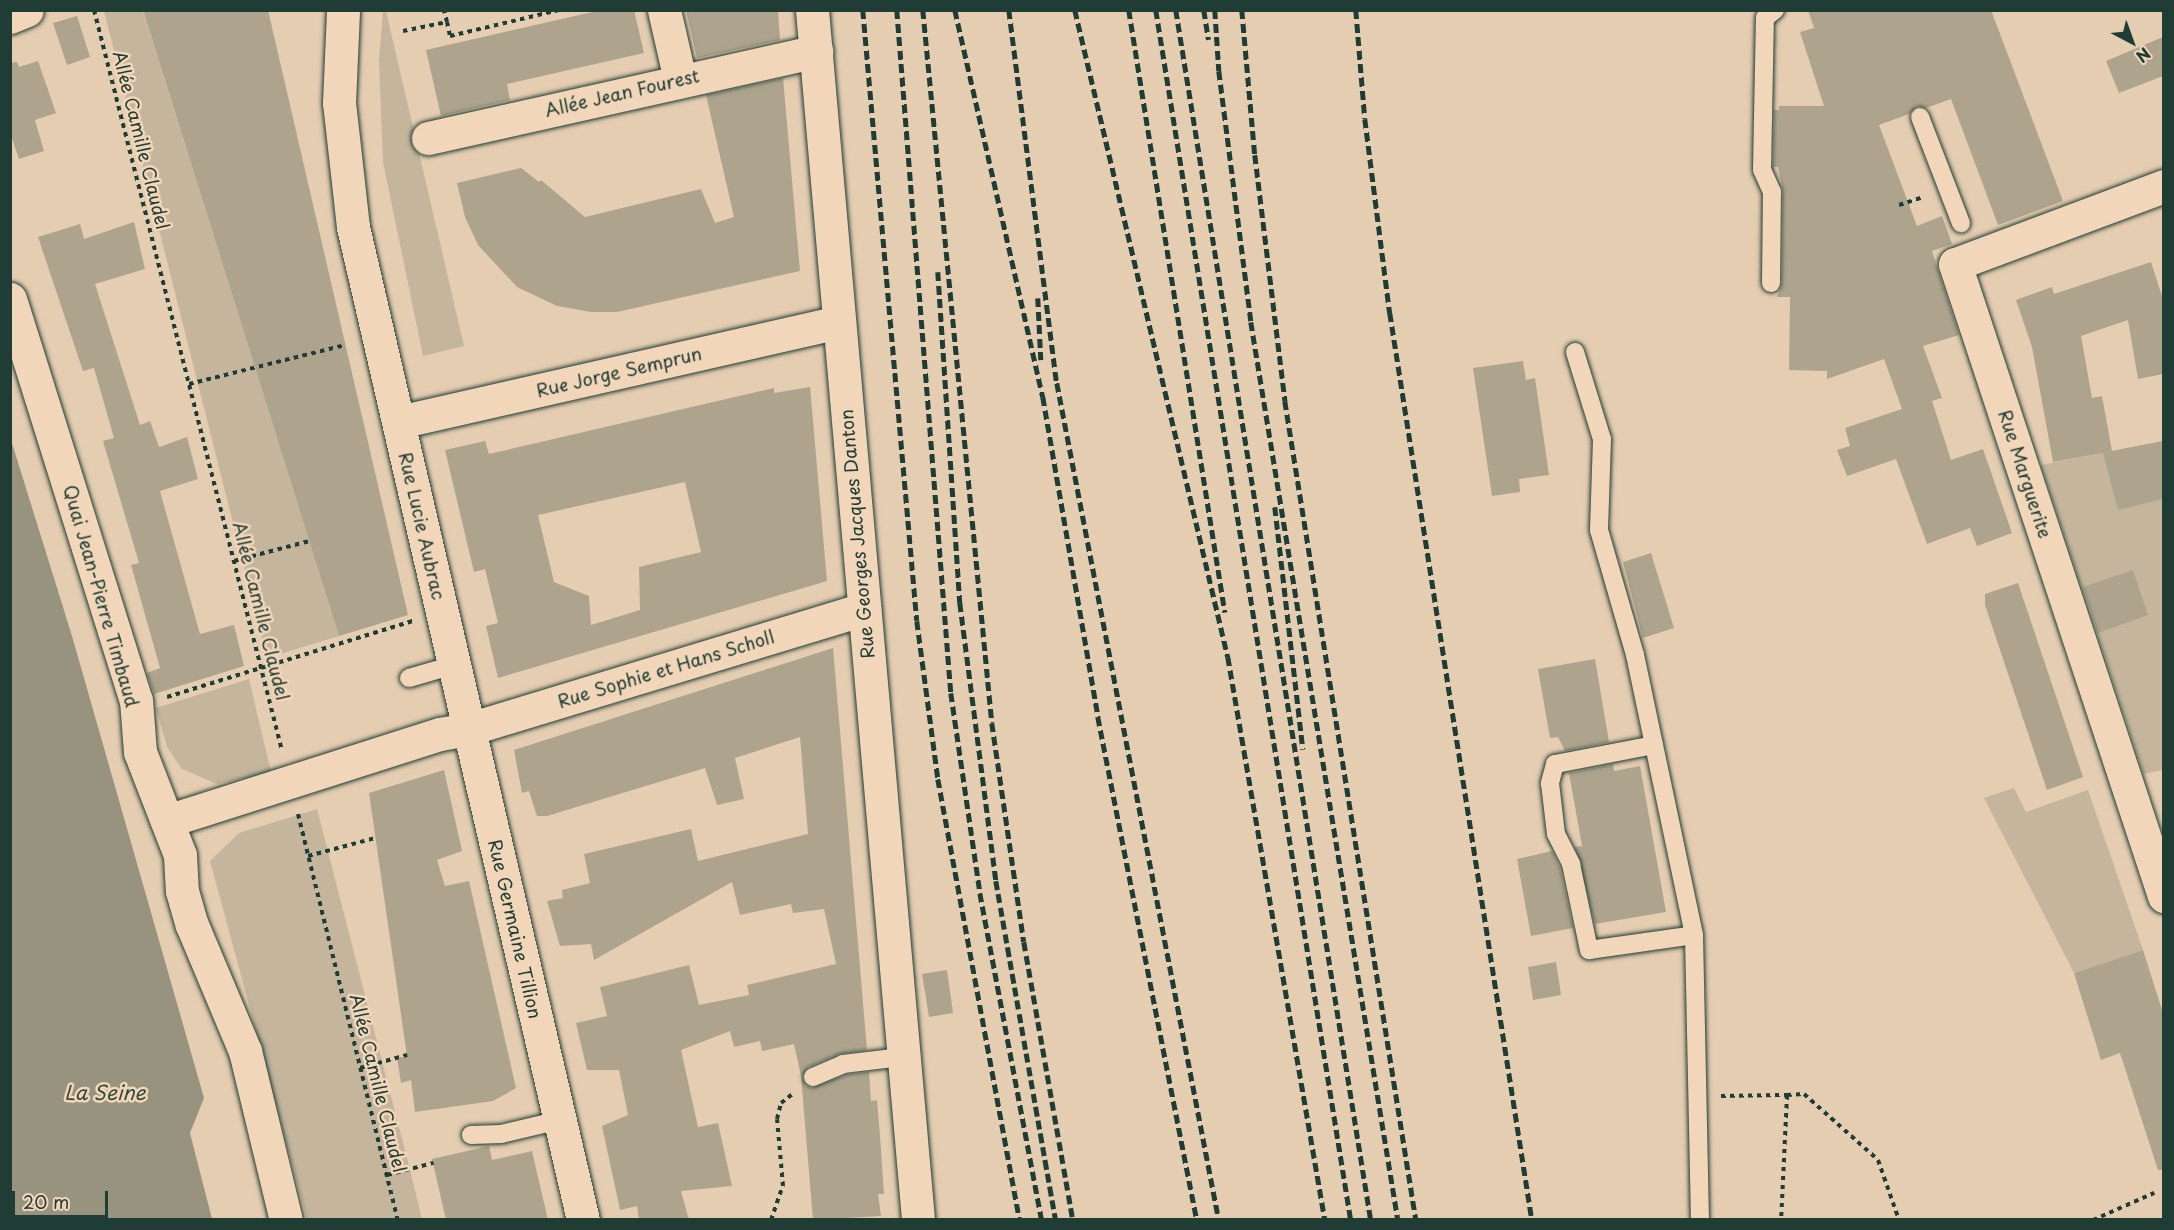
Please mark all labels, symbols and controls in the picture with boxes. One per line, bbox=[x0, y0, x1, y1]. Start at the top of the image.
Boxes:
north arrow bbox=[2102, 12, 2162, 72]
text: N bbox=[2131, 42, 2156, 69]
street label: Allée Camille Claudel bbox=[108, 47, 174, 233]
street label: Allée Jean Fourest bbox=[541, 64, 703, 122]
street label: Rue Jorge Semprun bbox=[533, 342, 705, 402]
street label: Rue Georges Jacques Danton bbox=[835, 406, 879, 662]
street label: Rue Marguerite bbox=[1994, 407, 2056, 541]
street label: Rue Lucie Aubrac bbox=[394, 450, 450, 602]
street label: Quai Jean-Pierre Timbaud bbox=[59, 482, 143, 710]
street label: Allée Camille Claudel bbox=[228, 518, 294, 704]
street label: Rue Sophie et Hans Scholl bbox=[555, 626, 777, 712]
street label: Rue Germaine Tillion bbox=[484, 837, 546, 1021]
street label: Allée Camille Claudel bbox=[345, 990, 411, 1176]
water label: La Seine bbox=[64, 1080, 146, 1104]
scale bar bbox=[15, 1179, 111, 1217]
text: 20 m bbox=[23, 1188, 69, 1215]

